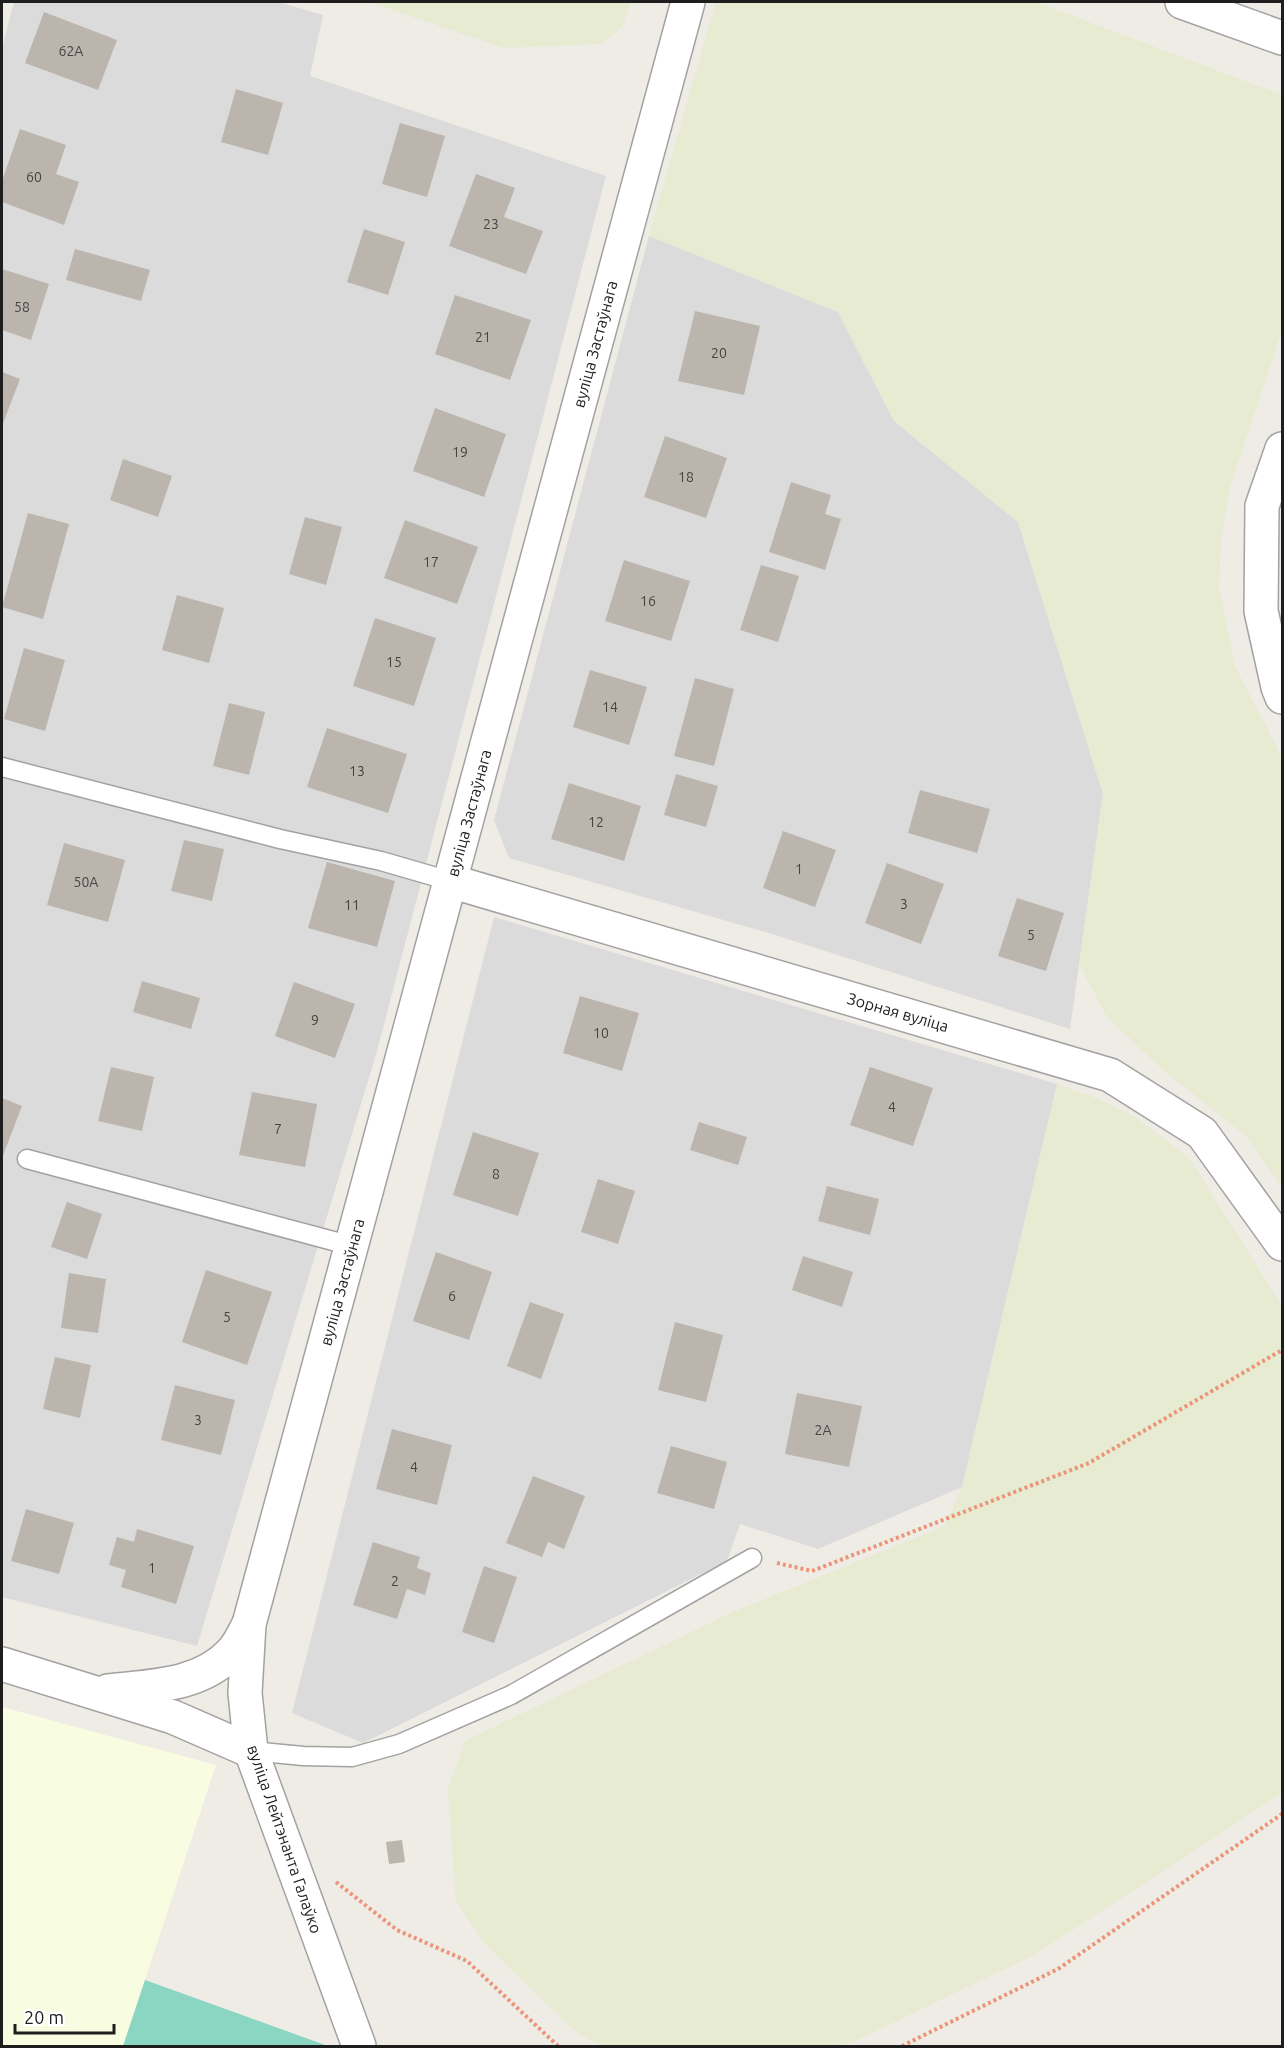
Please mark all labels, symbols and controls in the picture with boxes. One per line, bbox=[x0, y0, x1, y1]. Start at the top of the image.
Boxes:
house number: 62А bbox=[59, 43, 83, 59]
house number: 60 bbox=[26, 169, 42, 185]
house number: 23 bbox=[483, 216, 499, 232]
street label: вуліца Застаўнага bbox=[569, 278, 621, 410]
house number: 58 bbox=[14, 299, 30, 315]
house number: 21 bbox=[475, 329, 491, 345]
house number: 20 bbox=[711, 345, 727, 361]
house number: 19 bbox=[452, 444, 468, 460]
house number: 18 bbox=[678, 469, 694, 485]
house number: 17 bbox=[423, 554, 439, 570]
house number: 16 bbox=[640, 593, 656, 609]
house number: 15 bbox=[386, 654, 402, 670]
house number: 14 bbox=[602, 699, 618, 715]
street label: вуліца Застаўнага bbox=[443, 747, 495, 879]
house number: 13 bbox=[349, 763, 365, 779]
house number: 12 bbox=[588, 814, 604, 830]
house number: 1 bbox=[795, 861, 803, 877]
house number: 50А bbox=[74, 874, 98, 890]
house number: 3 bbox=[900, 896, 908, 912]
house number: 11 bbox=[344, 897, 360, 913]
house number: 5 bbox=[1027, 927, 1035, 943]
street label: Зорная вуліца bbox=[845, 989, 951, 1035]
house number: 9 bbox=[311, 1012, 319, 1028]
house number: 10 bbox=[593, 1025, 609, 1041]
house number: 4 bbox=[888, 1099, 896, 1115]
house number: 7 bbox=[274, 1121, 282, 1137]
house number: 8 bbox=[492, 1166, 500, 1182]
street label: вуліца Застаўнага bbox=[316, 1216, 368, 1348]
house number: 6 bbox=[448, 1288, 456, 1304]
house number: 5 bbox=[223, 1309, 231, 1325]
house number: 3 bbox=[194, 1412, 202, 1428]
house number: 2А bbox=[815, 1422, 832, 1438]
house number: 4 bbox=[410, 1459, 418, 1475]
house number: 1 bbox=[148, 1560, 156, 1576]
house number: 2 bbox=[391, 1573, 399, 1589]
street label: вуліца Лейтэнанта Галаўко bbox=[244, 1742, 326, 1936]
scale bar bbox=[15, 1997, 114, 2035]
text: 20 m bbox=[24, 2007, 64, 2027]

